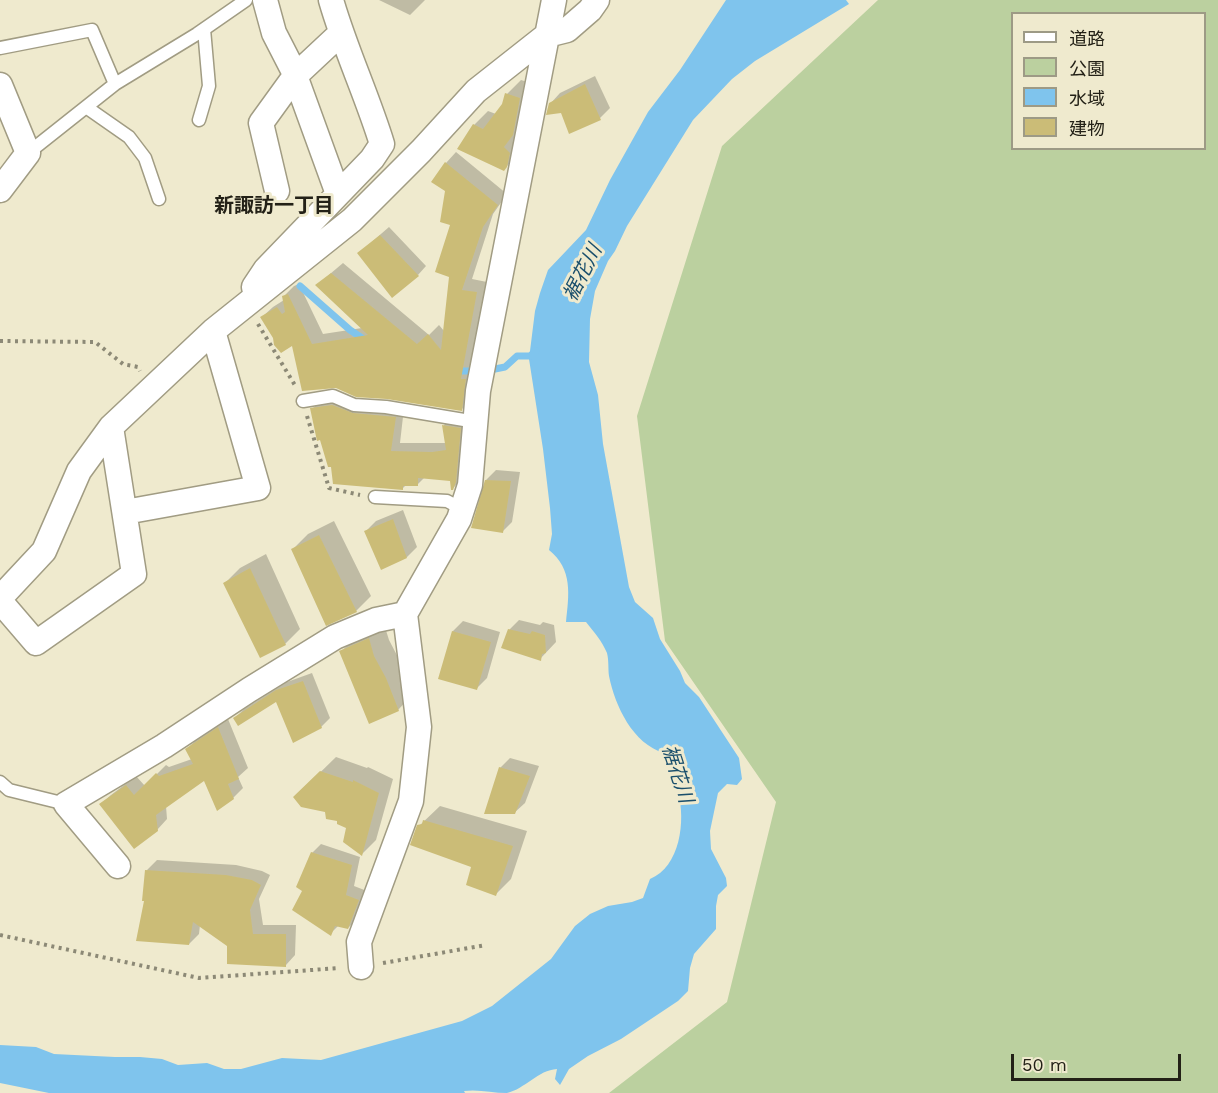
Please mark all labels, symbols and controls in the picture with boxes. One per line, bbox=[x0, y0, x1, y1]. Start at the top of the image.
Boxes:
legend bbox=[1011, 12, 1206, 150]
text: 道路 bbox=[1069, 28, 1105, 49]
text: 公園 bbox=[1069, 58, 1105, 79]
text: 水域 bbox=[1069, 88, 1105, 109]
text: 建物 bbox=[1069, 118, 1105, 139]
district label: 新諏訪一丁目 bbox=[214, 194, 334, 218]
water label: 裾花川 bbox=[559, 241, 607, 305]
water label: 裾花川 bbox=[656, 742, 698, 806]
scale bar bbox=[1014, 1042, 1184, 1080]
text: 50 m bbox=[1022, 1054, 1067, 1075]

